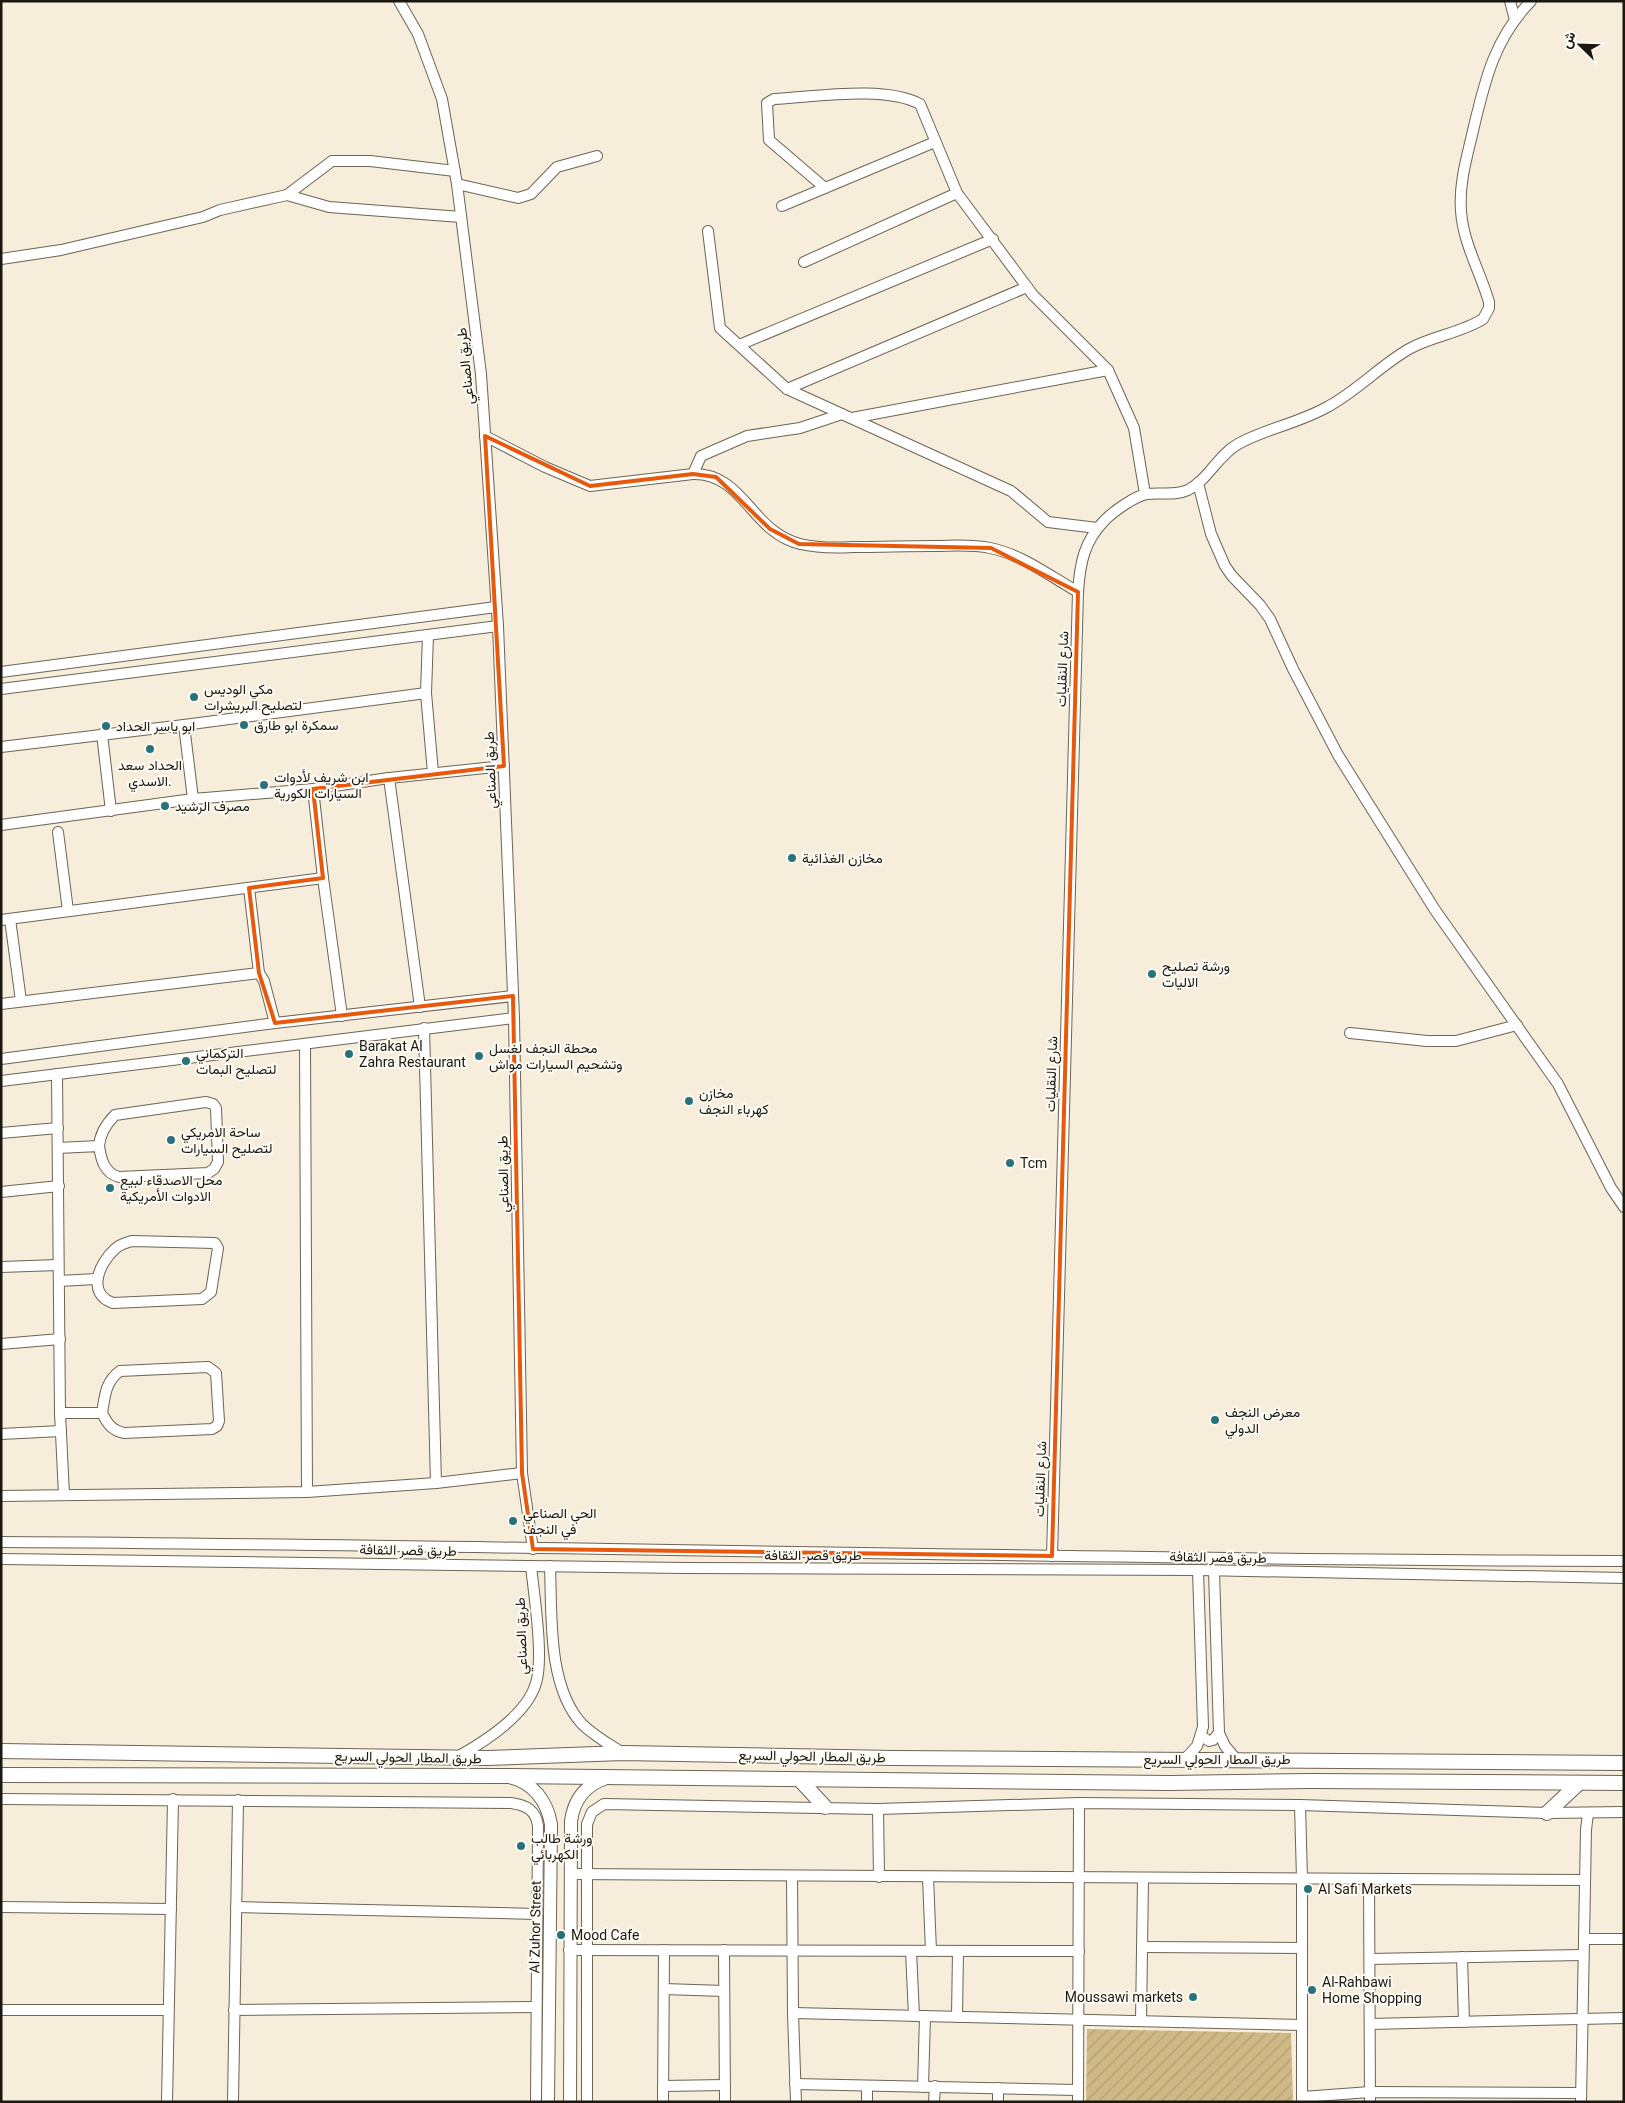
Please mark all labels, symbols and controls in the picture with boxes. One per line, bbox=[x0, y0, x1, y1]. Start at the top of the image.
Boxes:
north arrow bbox=[1555, 20, 1605, 70]
text: ش bbox=[1557, 29, 1580, 51]
street label: طريق الصناعي bbox=[453, 326, 481, 405]
street label: شارع النقليات bbox=[1053, 631, 1074, 707]
place label: مكي الوديس لتصليح البريشرات bbox=[204, 681, 302, 716]
marker: مكي الوديس لتصليح البريشرات bbox=[188, 691, 200, 703]
place label: سمكرة ابو طارق bbox=[254, 717, 338, 734]
place label: ابو ياسر الحداد bbox=[116, 718, 195, 735]
marker: سمكرة ابو طارق bbox=[238, 719, 250, 731]
marker: ابو ياسر الحداد bbox=[100, 720, 112, 732]
street label: طريق الصناعي bbox=[481, 731, 503, 809]
marker: الحداد سعد الاسدي. bbox=[144, 743, 156, 755]
place label: الحداد سعد الاسدي. bbox=[118, 757, 182, 793]
place label: ابن شريف لأدوات السيارات الكورية bbox=[274, 769, 369, 802]
marker: ابن شريف لأدوات السيارات الكورية bbox=[258, 779, 270, 791]
place label: مصرف الرشيد bbox=[175, 798, 250, 815]
marker: مصرف الرشيد bbox=[159, 800, 171, 812]
place label: مخازن الغذائية bbox=[802, 850, 883, 867]
marker: مخازن الغذائية bbox=[786, 852, 798, 864]
place label: ورشة تصليح الاليات bbox=[1162, 958, 1230, 990]
marker: ورشة تصليح الاليات bbox=[1146, 968, 1158, 980]
street label: شارع النقليات bbox=[1042, 1036, 1063, 1112]
place label: Barakat Al Zahra Restaurant bbox=[359, 1038, 466, 1070]
place label: محطة النجف لغسل وتشحيم السيارات مواش bbox=[489, 1040, 622, 1073]
place label: التركماني لتصليح البمات bbox=[196, 1045, 277, 1080]
marker: Barakat Al Zahra Restaurant bbox=[343, 1048, 355, 1060]
marker: محطة النجف لغسل وتشحيم السيارات مواش bbox=[473, 1050, 485, 1062]
marker: التركماني لتصليح البمات bbox=[180, 1055, 192, 1067]
place label: مخازن كهرباء النجف bbox=[699, 1085, 769, 1118]
marker: مخازن كهرباء النجف bbox=[683, 1095, 695, 1107]
place label: ساحة الامريكي لتصليح السيارات bbox=[181, 1124, 273, 1159]
marker: ساحة الامريكي لتصليح السيارات bbox=[165, 1134, 177, 1146]
street label: طريق الصناعي bbox=[494, 1135, 516, 1213]
place label: Tcm bbox=[1020, 1155, 1047, 1171]
marker: Tcm bbox=[1004, 1157, 1016, 1169]
place label: محل الاصدقاء لبيع الادوات الأمريكية bbox=[120, 1172, 223, 1205]
marker: محل الاصدقاء لبيع الادوات الأمريكية bbox=[104, 1182, 116, 1194]
place label: معرض النجف الدولي bbox=[1225, 1404, 1300, 1440]
marker: معرض النجف الدولي bbox=[1209, 1414, 1221, 1426]
street label: شارع النقليات bbox=[1031, 1441, 1052, 1517]
place label: الحي الصناعي في النجف bbox=[523, 1505, 596, 1541]
marker: الحي الصناعي في النجف bbox=[507, 1515, 519, 1527]
street label: طريق قصر الثقافة bbox=[359, 1541, 457, 1560]
street label: طريق قصر الثقافة bbox=[764, 1547, 862, 1564]
street label: طريق قصر الثقافة bbox=[1169, 1548, 1267, 1567]
street label: طريق الصناعي bbox=[512, 1597, 534, 1675]
street label: طريق المطار الحولي السريع bbox=[738, 1747, 886, 1769]
street label: طريق المطار الحولي السريع bbox=[334, 1748, 482, 1770]
street label: طريق المطار الحولي السريع bbox=[1143, 1751, 1291, 1771]
place label: ورشة طالب الكهربائي bbox=[531, 1830, 593, 1866]
marker: ورشة طالب الكهربائي bbox=[515, 1840, 527, 1852]
street label: Al Zuhor Street bbox=[526, 1880, 544, 1974]
place label: Al Safi Markets bbox=[1318, 1881, 1412, 1897]
marker: Al Safi Markets bbox=[1302, 1883, 1314, 1895]
place label: Mood Cafe bbox=[571, 1927, 639, 1943]
marker: Mood Cafe bbox=[555, 1929, 567, 1941]
place label: Al-Rahbawi Home Shopping bbox=[1322, 1974, 1422, 2006]
marker: Al-Rahbawi Home Shopping bbox=[1306, 1984, 1318, 1996]
place label: Moussawi markets bbox=[1065, 1989, 1183, 2005]
marker: Moussawi markets bbox=[1187, 1991, 1199, 2003]

